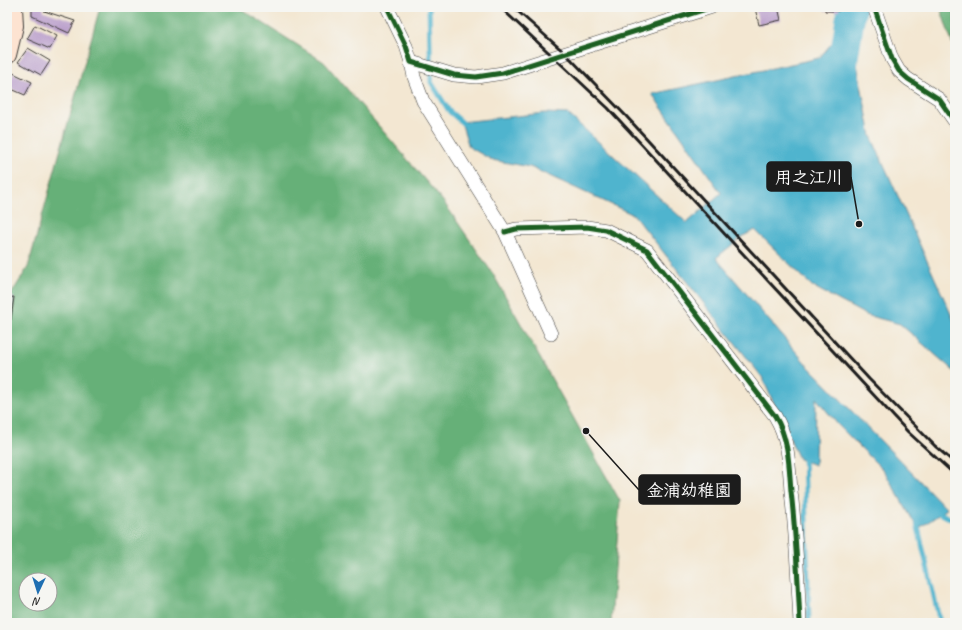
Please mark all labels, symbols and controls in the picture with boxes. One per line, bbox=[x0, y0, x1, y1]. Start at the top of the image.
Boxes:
callout: 用之江川 bbox=[767, 162, 851, 191]
text: 用之江川 bbox=[775, 167, 843, 188]
callout: 金浦幼稚園 bbox=[639, 475, 740, 504]
text: 金浦幼稚園 bbox=[647, 480, 732, 501]
north arrow bbox=[18, 572, 58, 612]
text: N bbox=[31, 595, 41, 609]

